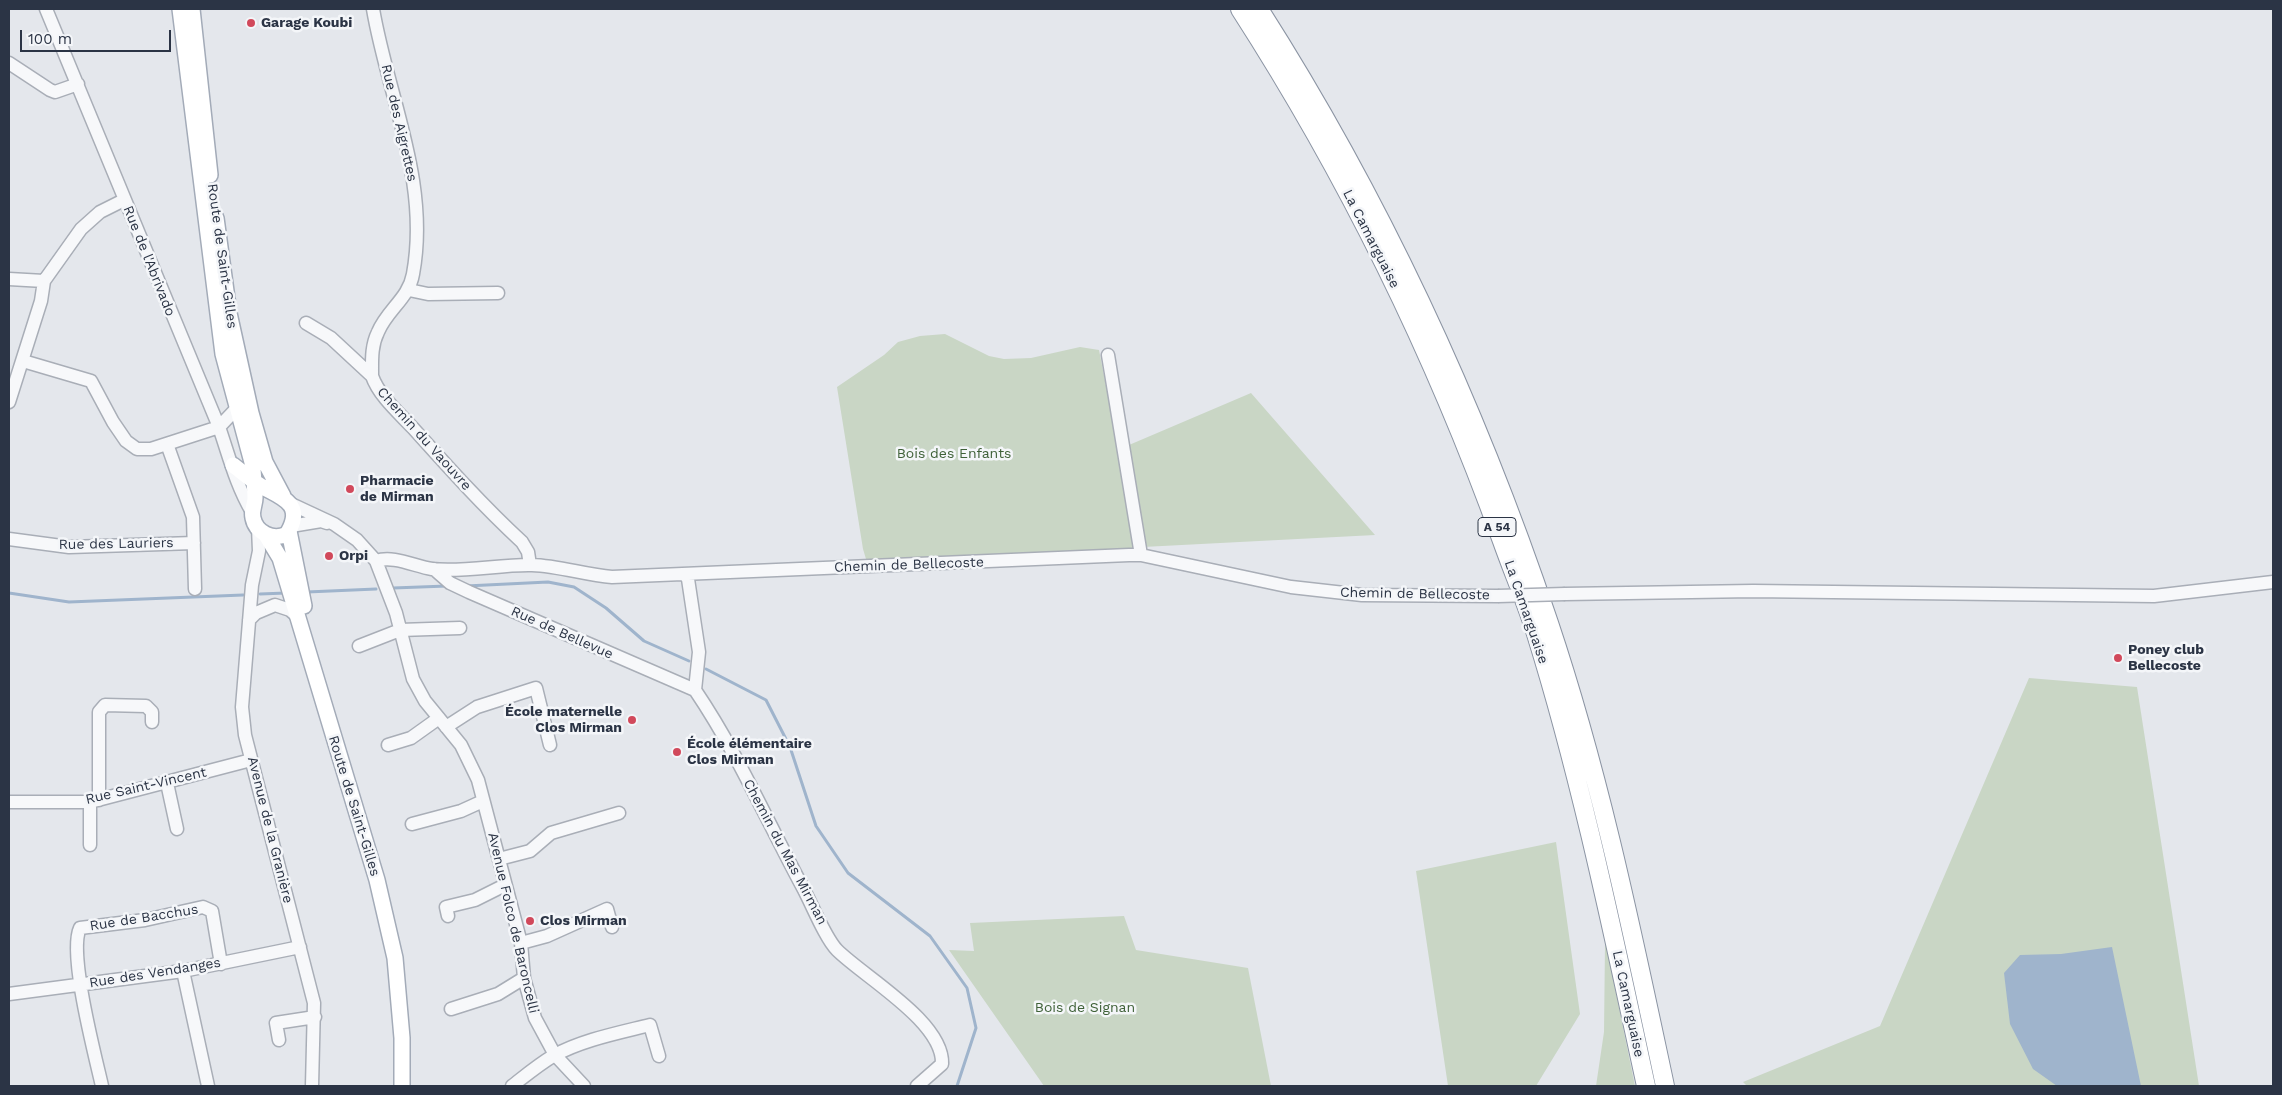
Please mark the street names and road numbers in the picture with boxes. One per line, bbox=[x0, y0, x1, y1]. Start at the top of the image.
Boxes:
street label: Rue des Aigrettes bbox=[377, 63, 421, 183]
street label: Route de Saint-Gilles bbox=[204, 182, 240, 330]
street label: La Camarguaise bbox=[1339, 187, 1403, 291]
street label: Rue de l'Abrivado bbox=[119, 203, 179, 319]
street label: Chemin du Vaouvre bbox=[373, 384, 475, 494]
road number: A 54 bbox=[1478, 518, 1516, 536]
street label: Rue des Lauriers bbox=[58, 535, 174, 553]
street label: Chemin de Bellecoste bbox=[834, 554, 984, 576]
street label: La Camarguaise bbox=[1500, 558, 1552, 666]
street label: Chemin de Bellecoste bbox=[1340, 584, 1490, 604]
street label: Rue de Bellevue bbox=[508, 603, 616, 663]
street label: Route de Saint-Gilles bbox=[325, 734, 383, 878]
street label: Avenue de la Granière bbox=[244, 755, 296, 905]
street label: Rue Saint-Vincent bbox=[84, 764, 208, 808]
street label: Chemin du Mas Mirman bbox=[739, 776, 831, 928]
street label: Avenue Folco de Baroncelli bbox=[484, 831, 542, 1015]
street label: Rue de Bacchus bbox=[89, 901, 199, 935]
street label: La Camarguaise bbox=[1609, 949, 1647, 1059]
street label: Rue des Vendanges bbox=[88, 954, 222, 992]

